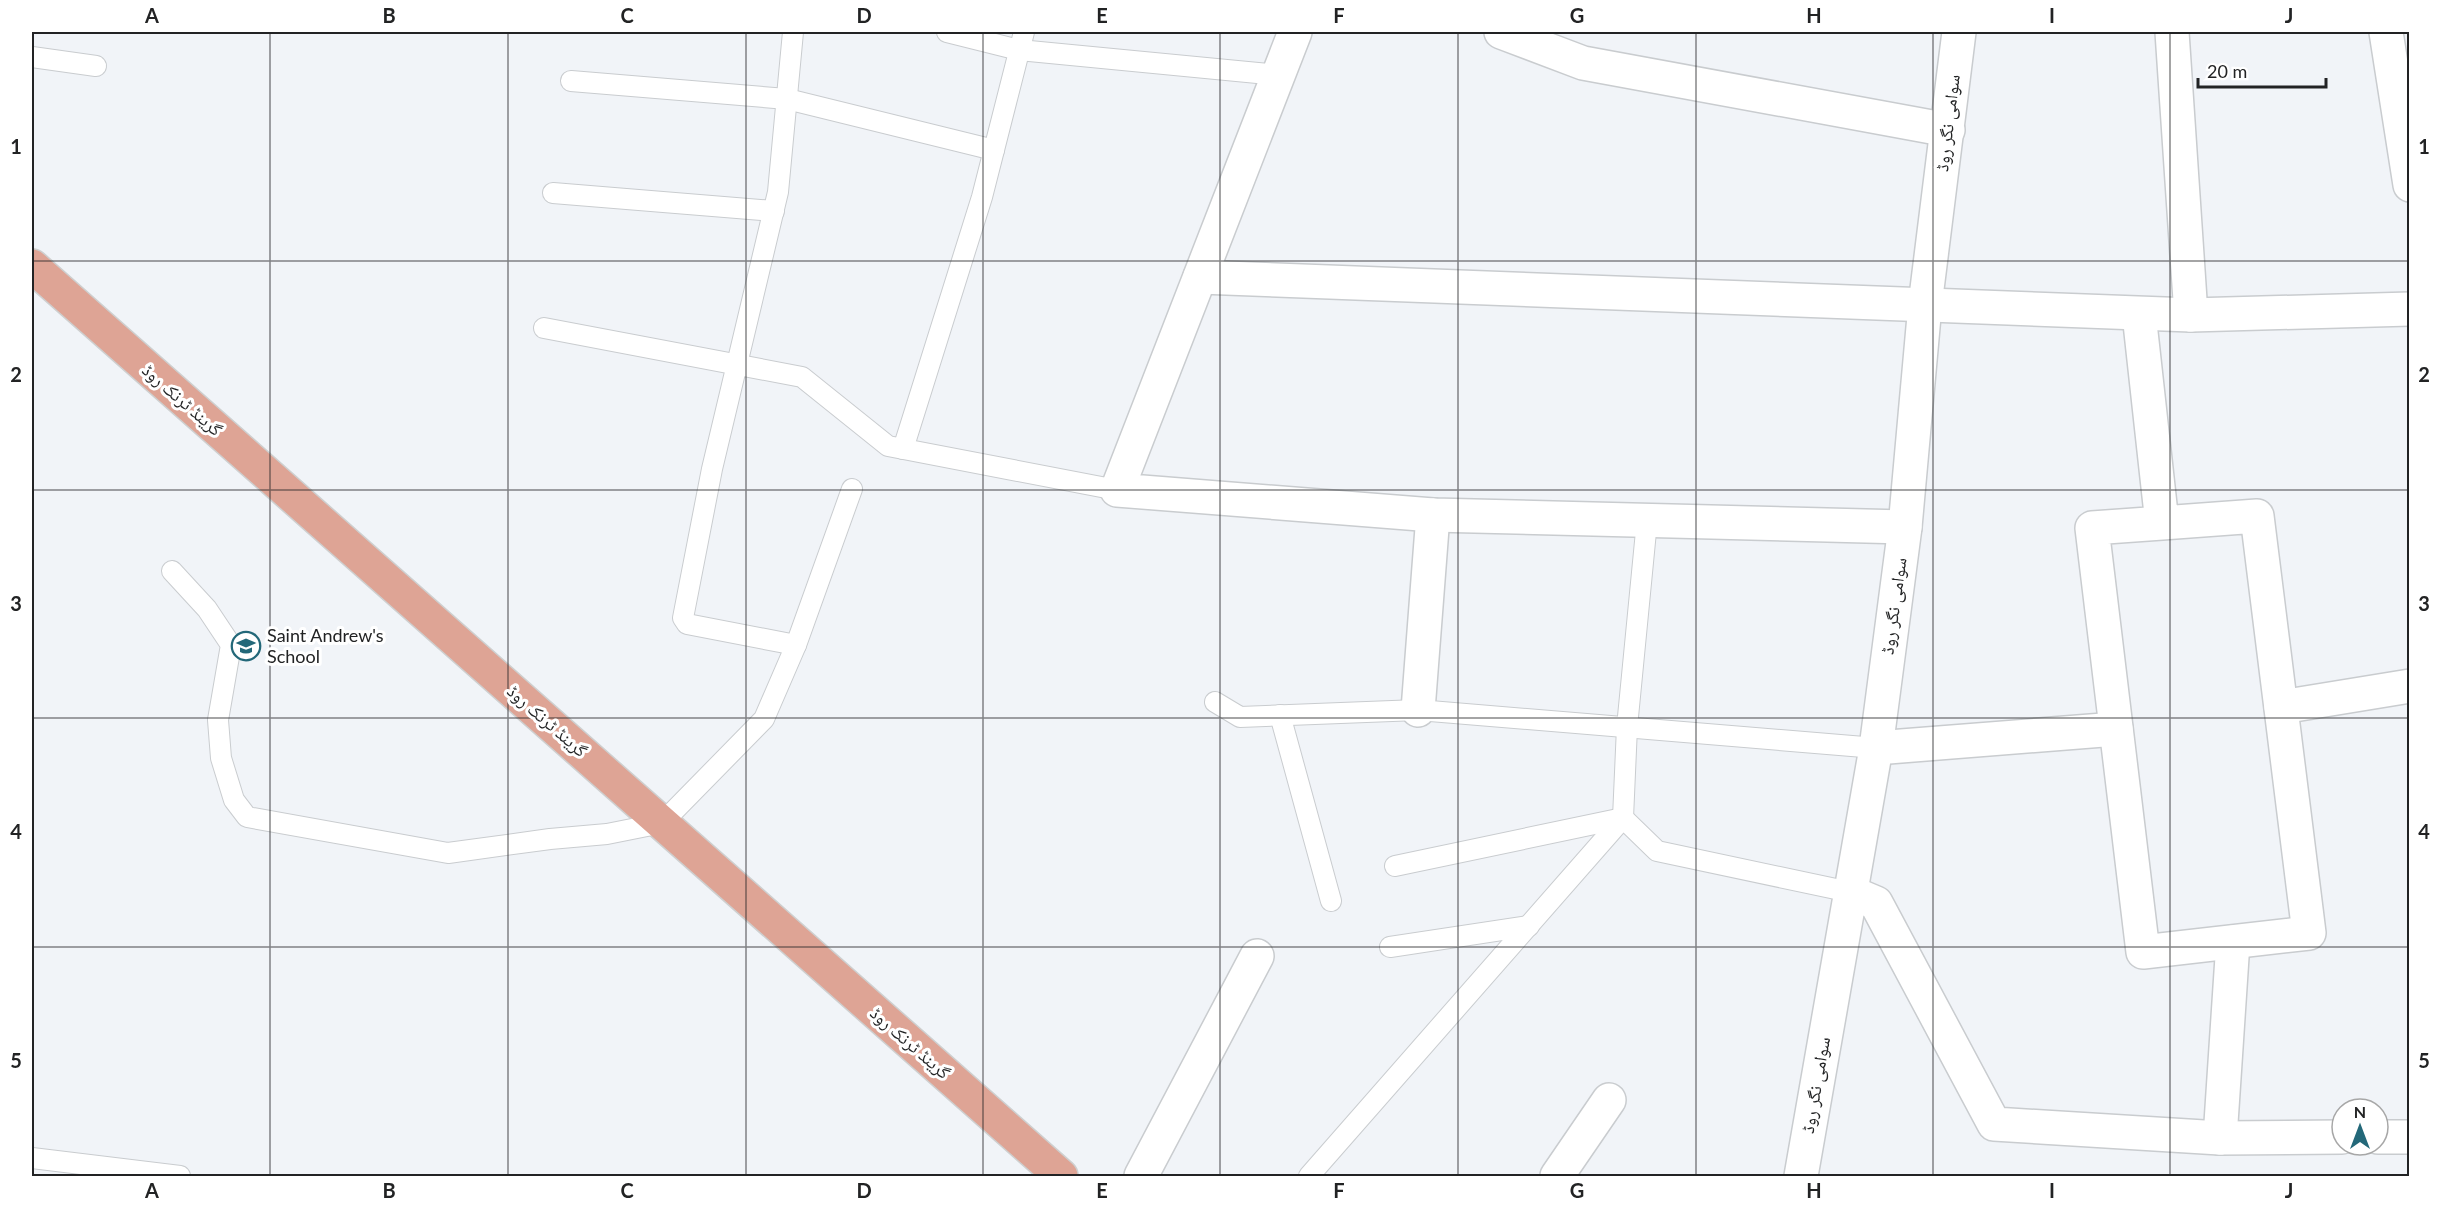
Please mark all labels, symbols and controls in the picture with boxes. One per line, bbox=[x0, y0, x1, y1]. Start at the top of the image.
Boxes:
text: A bbox=[144, 3, 159, 27]
text: B bbox=[382, 3, 396, 27]
text: C bbox=[620, 3, 634, 27]
text: D bbox=[856, 3, 872, 27]
text: E bbox=[1096, 3, 1108, 27]
text: F bbox=[1333, 3, 1345, 27]
text: G bbox=[1570, 3, 1584, 27]
text: H bbox=[1806, 3, 1822, 27]
text: I bbox=[2049, 3, 2055, 27]
text: J bbox=[2285, 3, 2293, 27]
scale bar bbox=[2198, 51, 2326, 89]
text: 20 m bbox=[2207, 60, 2247, 82]
street label: سوامی نگر روڈ bbox=[1930, 73, 1965, 173]
text: 1 bbox=[10, 134, 22, 158]
text: 1 bbox=[2418, 134, 2430, 158]
street label: گرینڈ ٹرنک روڈ bbox=[138, 358, 228, 441]
text: 2 bbox=[10, 362, 22, 386]
text: 2 bbox=[2418, 362, 2430, 386]
street label: سوامی نگر روڈ bbox=[1875, 556, 1912, 656]
text: 3 bbox=[10, 591, 22, 615]
text: 3 bbox=[2418, 591, 2430, 615]
place label: Saint Andrew's School bbox=[267, 624, 384, 667]
school or university icon: Saint Andrew's School bbox=[230, 630, 262, 662]
street label: گرینڈ ٹرنک روڈ bbox=[503, 679, 593, 762]
text: 4 bbox=[10, 819, 22, 843]
text: 4 bbox=[2418, 819, 2430, 843]
street label: گرینڈ ٹرنک روڈ bbox=[866, 1001, 956, 1084]
street label: سوامی نگر روڈ bbox=[1796, 1035, 1835, 1135]
text: 5 bbox=[10, 1048, 22, 1072]
text: 5 bbox=[2418, 1048, 2430, 1072]
north arrow bbox=[2330, 1097, 2390, 1157]
text: N bbox=[2354, 1102, 2366, 1121]
text: A bbox=[144, 1178, 159, 1202]
text: B bbox=[382, 1178, 396, 1202]
text: C bbox=[620, 1178, 634, 1202]
text: D bbox=[856, 1178, 872, 1202]
text: E bbox=[1096, 1178, 1108, 1202]
text: F bbox=[1333, 1178, 1345, 1202]
text: G bbox=[1570, 1178, 1584, 1202]
text: H bbox=[1806, 1178, 1822, 1202]
text: I bbox=[2049, 1178, 2055, 1202]
text: J bbox=[2285, 1178, 2293, 1202]

